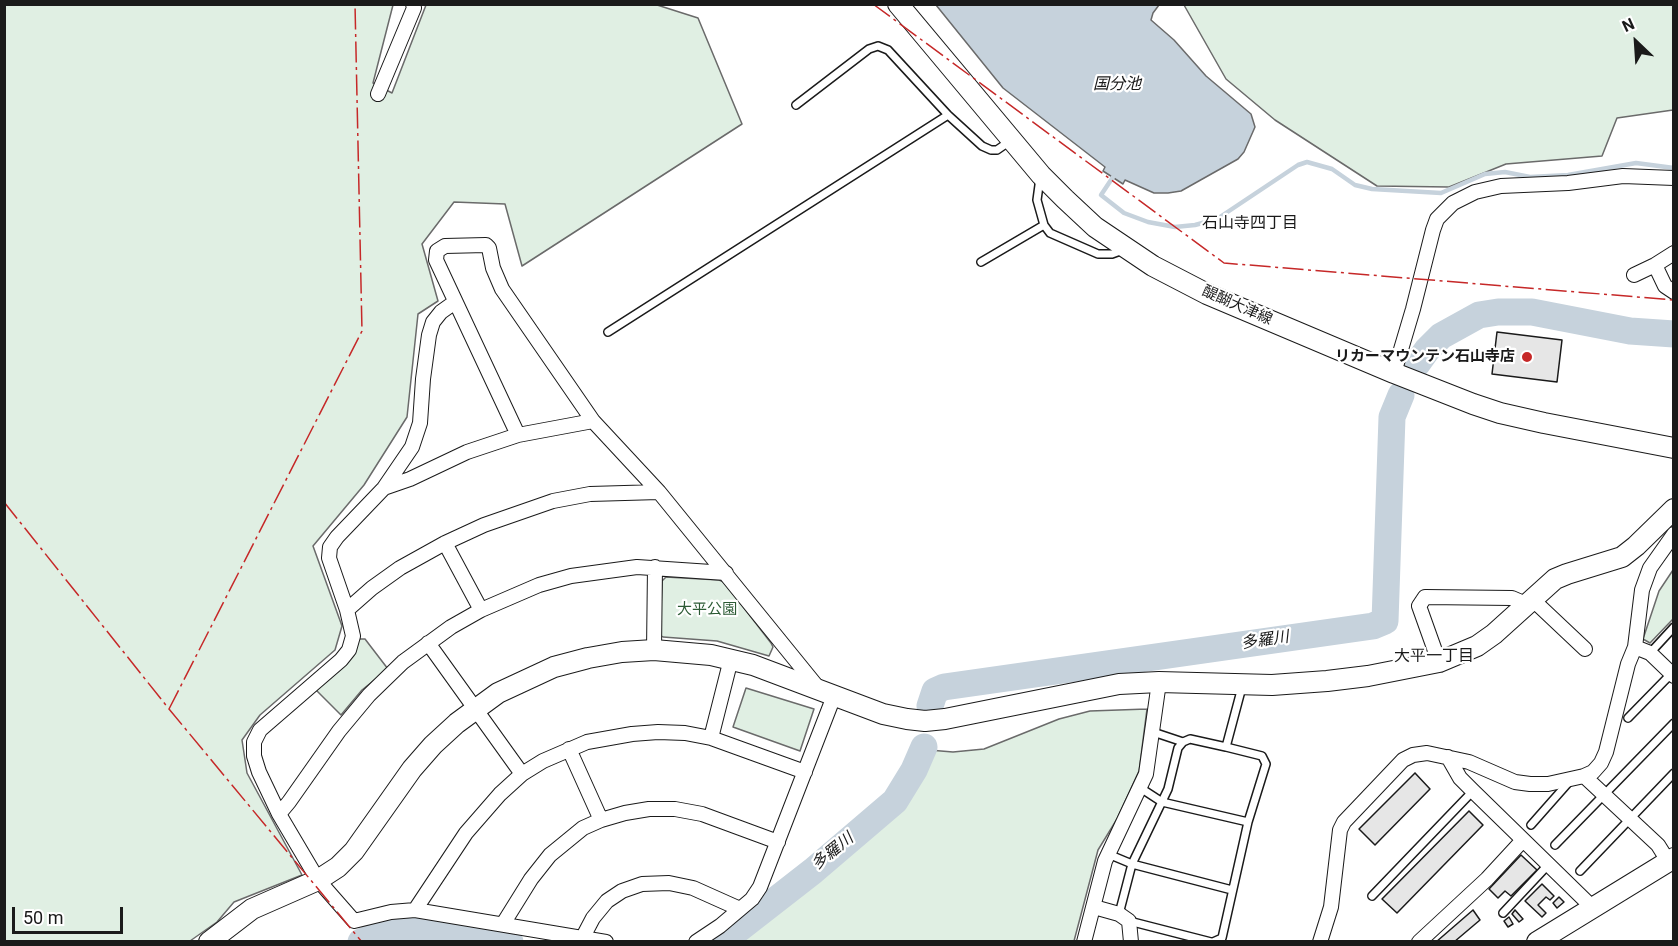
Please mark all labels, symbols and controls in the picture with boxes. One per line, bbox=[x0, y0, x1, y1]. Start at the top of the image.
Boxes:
north arrow bbox=[1606, 12, 1666, 72]
text: N bbox=[1619, 14, 1637, 36]
water label: 国分池 bbox=[1093, 75, 1141, 95]
district label: 石山寺四丁目 bbox=[1202, 214, 1298, 234]
street label: 醍醐大津線 bbox=[1199, 283, 1275, 329]
place label: リカーマウンテン石山寺店 bbox=[1335, 348, 1515, 366]
marker: リカーマウンテン石山寺店 bbox=[1520, 350, 1534, 364]
park label: 大平公園 bbox=[677, 601, 737, 619]
water label: 多羅川 bbox=[1240, 628, 1290, 654]
district label: 大平一丁目 bbox=[1394, 647, 1474, 667]
water label: 多羅川 bbox=[808, 829, 858, 875]
scale bar bbox=[15, 895, 126, 933]
text: 50 m bbox=[23, 907, 63, 928]

